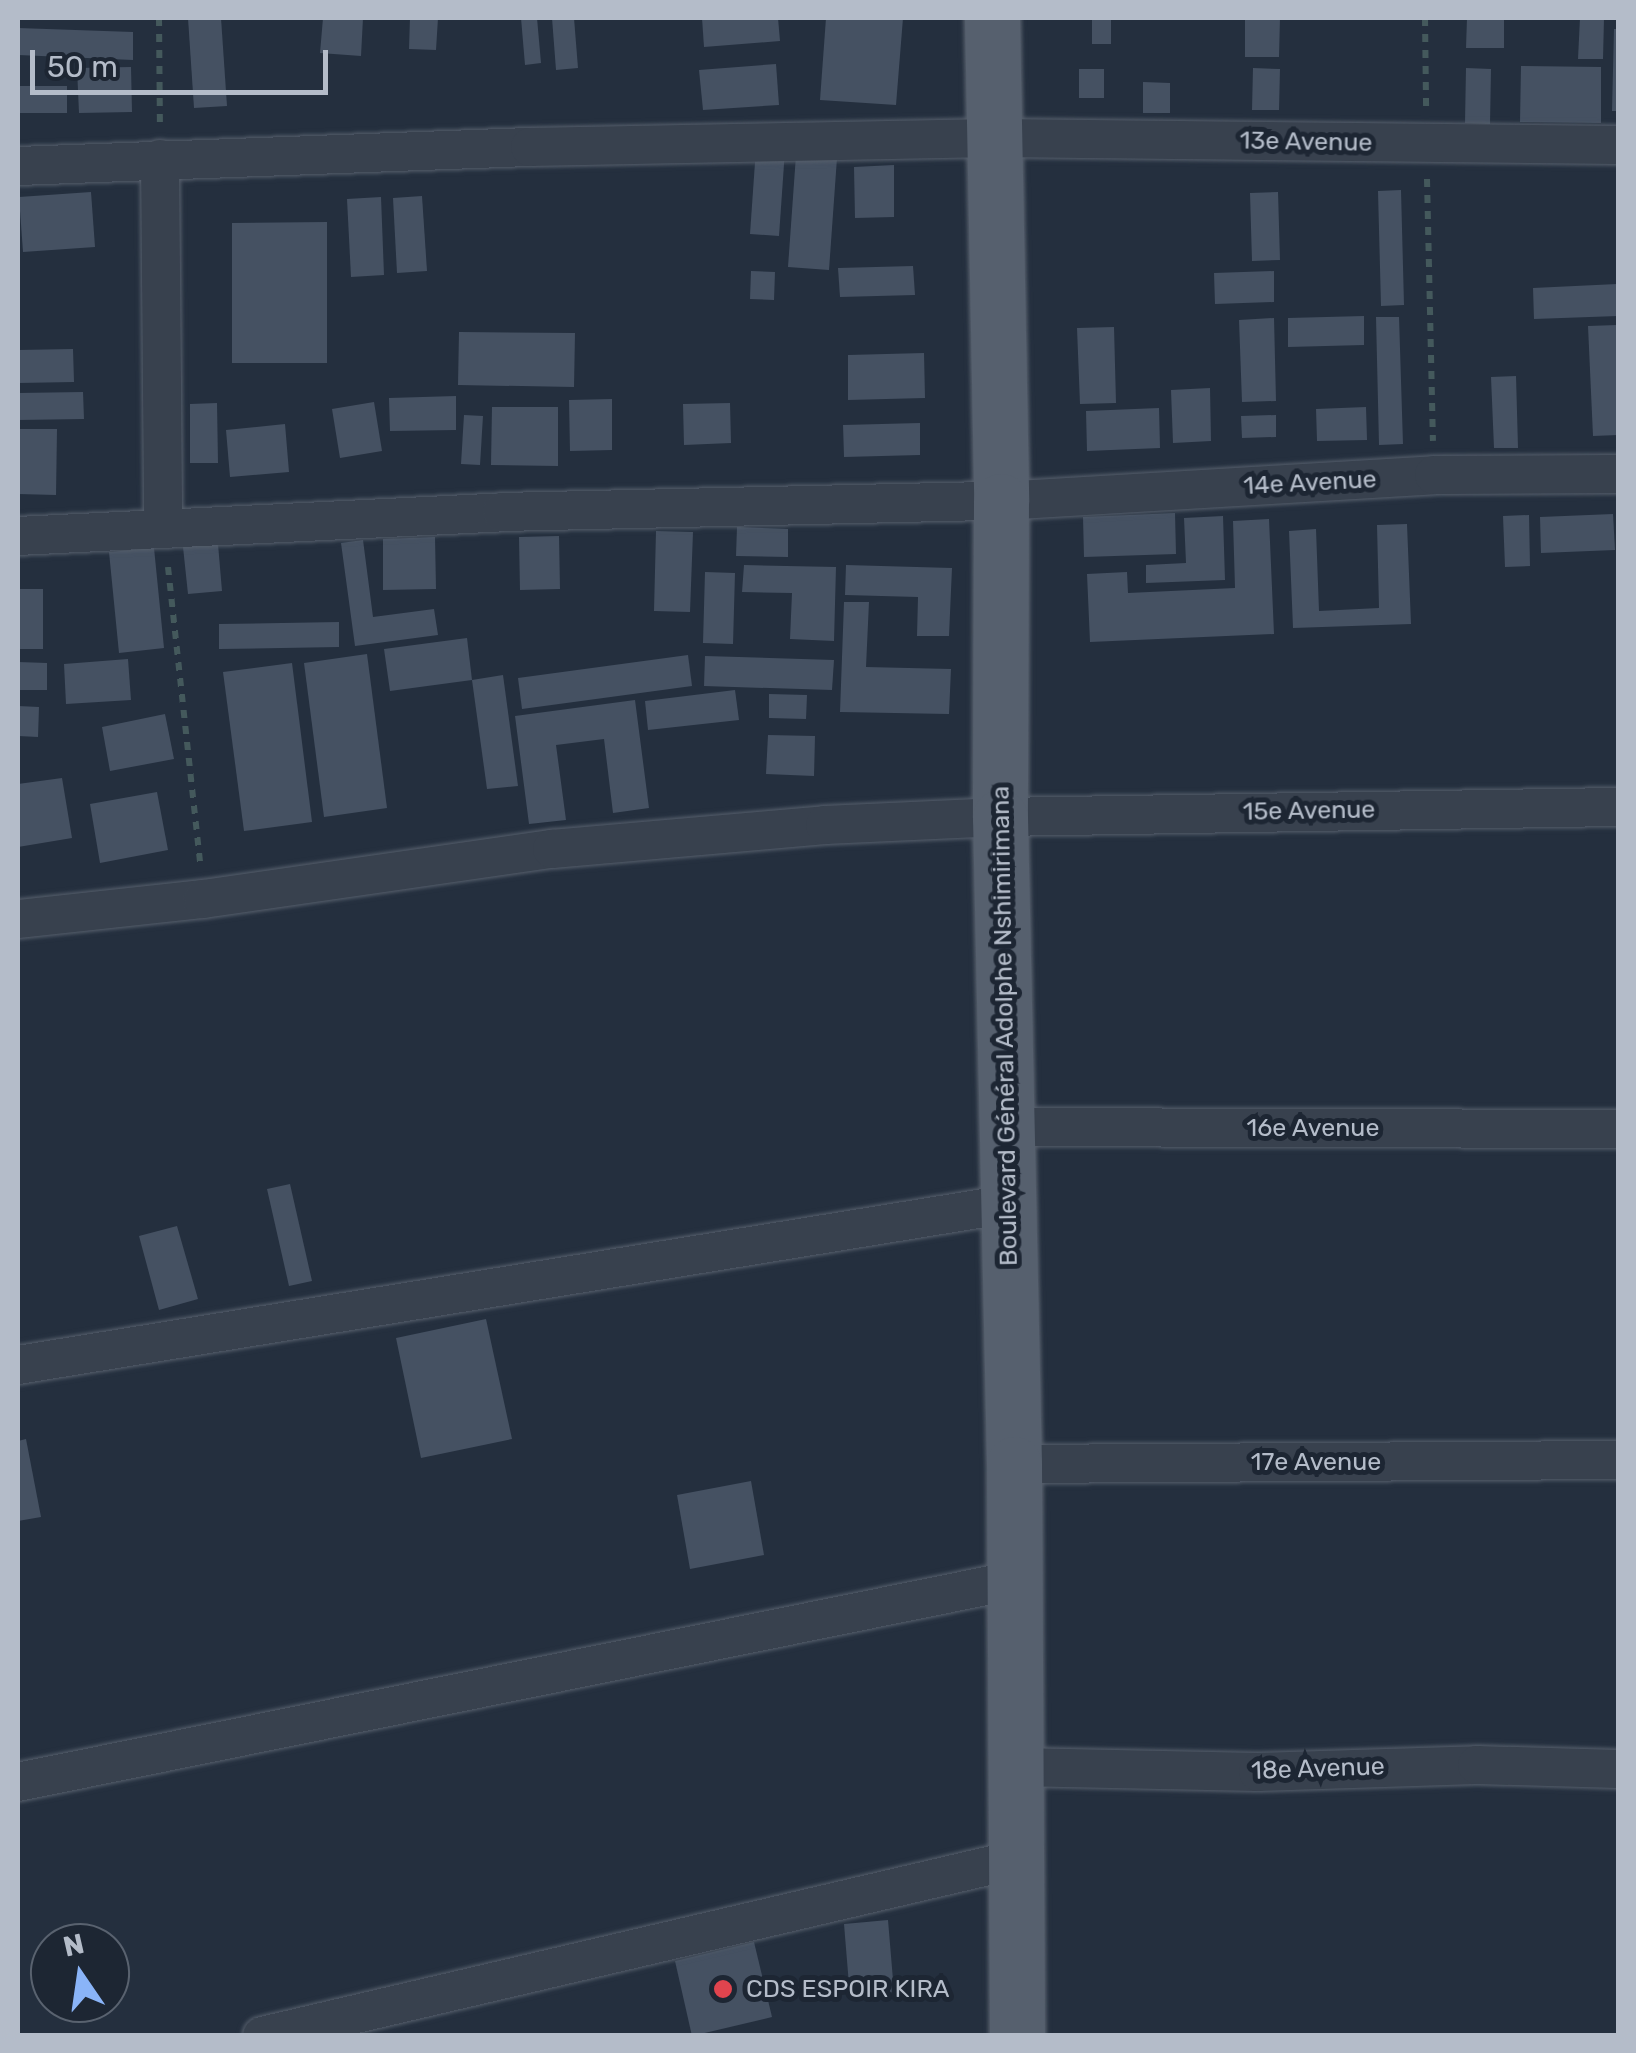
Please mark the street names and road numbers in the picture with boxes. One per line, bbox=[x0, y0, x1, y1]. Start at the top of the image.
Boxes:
street label: 13e Avenue bbox=[1239, 126, 1373, 158]
street label: 14e Avenue bbox=[1242, 465, 1378, 501]
street label: Boulevard Général Adolphe Nshimirimana bbox=[986, 785, 1024, 1267]
street label: 15e Avenue bbox=[1242, 795, 1376, 827]
street label: 16e Avenue bbox=[1246, 1113, 1380, 1143]
street label: 17e Avenue bbox=[1250, 1447, 1382, 1477]
street label: 18e Avenue bbox=[1250, 1752, 1386, 1786]

